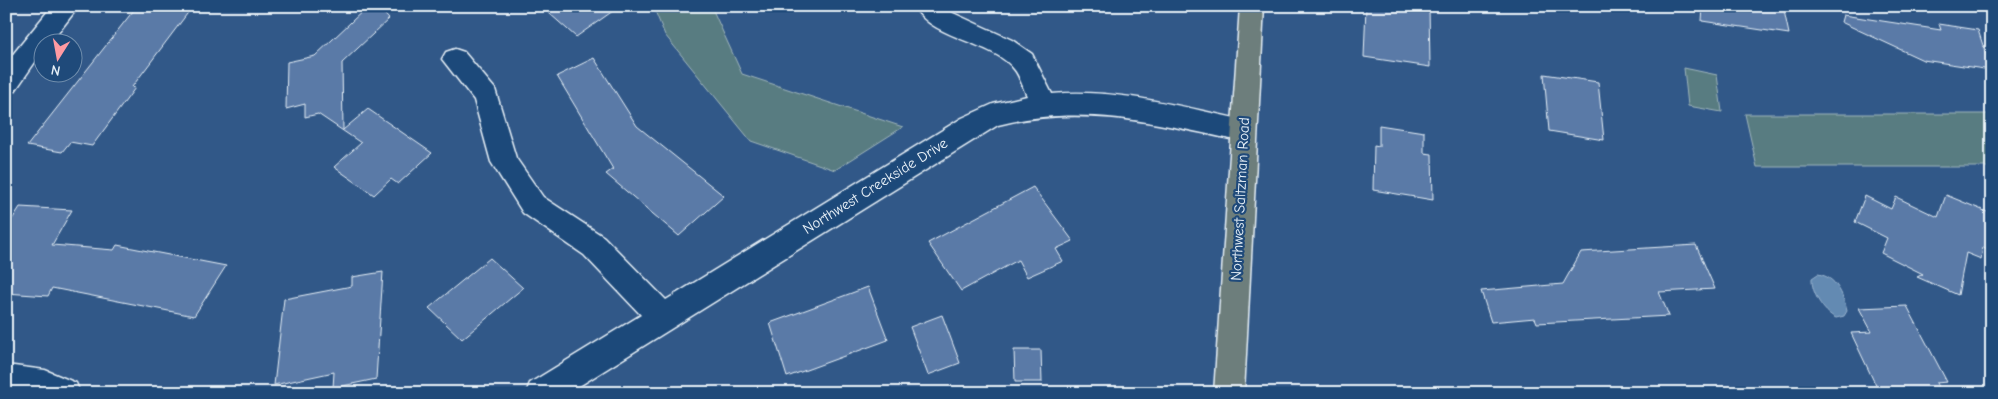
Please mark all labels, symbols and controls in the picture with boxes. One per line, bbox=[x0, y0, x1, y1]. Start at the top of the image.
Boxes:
north arrow bbox=[32, 32, 82, 82]
text: N bbox=[50, 61, 62, 79]
street label: Northwest Saltzman Road bbox=[1227, 117, 1253, 281]
street label: Northwest Creekside Drive bbox=[799, 134, 951, 238]

